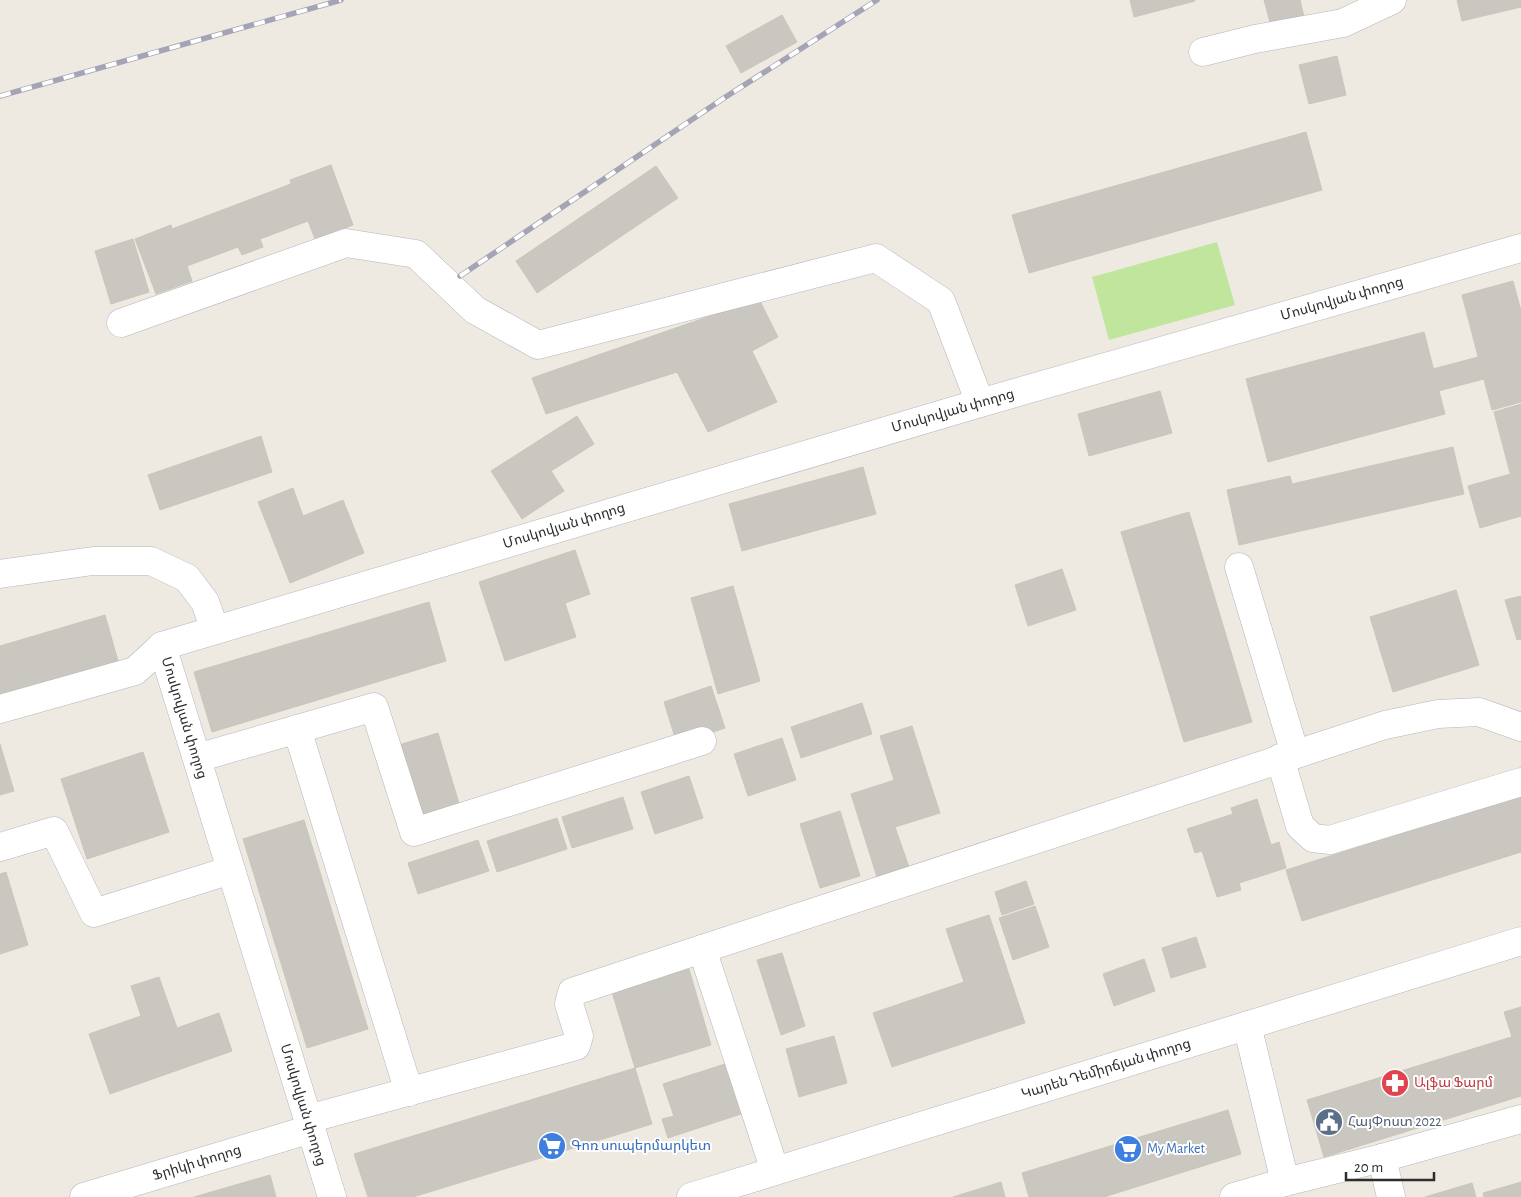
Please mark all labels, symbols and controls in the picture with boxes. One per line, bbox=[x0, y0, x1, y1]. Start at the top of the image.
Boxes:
street label: Մոսկովյան փողոց bbox=[1279, 275, 1405, 323]
street label: Մոսկովյան փողոց bbox=[890, 387, 1016, 435]
street label: Մոսկովյան փողոց bbox=[501, 501, 627, 551]
street label: Մոսկովյան փողոց bbox=[159, 655, 209, 781]
street label: Կարեն Դեմիրճյան փողոց bbox=[1020, 1037, 1192, 1101]
street label: Մոսկովյան փողոց bbox=[278, 1042, 328, 1168]
pharmacy icon: Ալֆա Ֆարմ bbox=[1380, 1068, 1410, 1098]
place label: Ալֆա Ֆարմ bbox=[1414, 1076, 1493, 1090]
public building icon: ՀայՓոստ 2022 bbox=[1314, 1107, 1344, 1137]
place label: ՀայՓոստ 2022 bbox=[1348, 1115, 1442, 1129]
supermarket icon: Գոռ սուպերմարկետ bbox=[537, 1131, 567, 1161]
supermarket icon: My Market bbox=[1113, 1134, 1143, 1164]
place label: Գոռ սուպերմարկետ bbox=[571, 1139, 711, 1153]
place label: My Market bbox=[1147, 1142, 1205, 1156]
street label: Ֆրիկի փողոց bbox=[151, 1143, 243, 1183]
scale bar bbox=[1346, 1150, 1434, 1182]
text: 20 m bbox=[1354, 1160, 1383, 1175]

